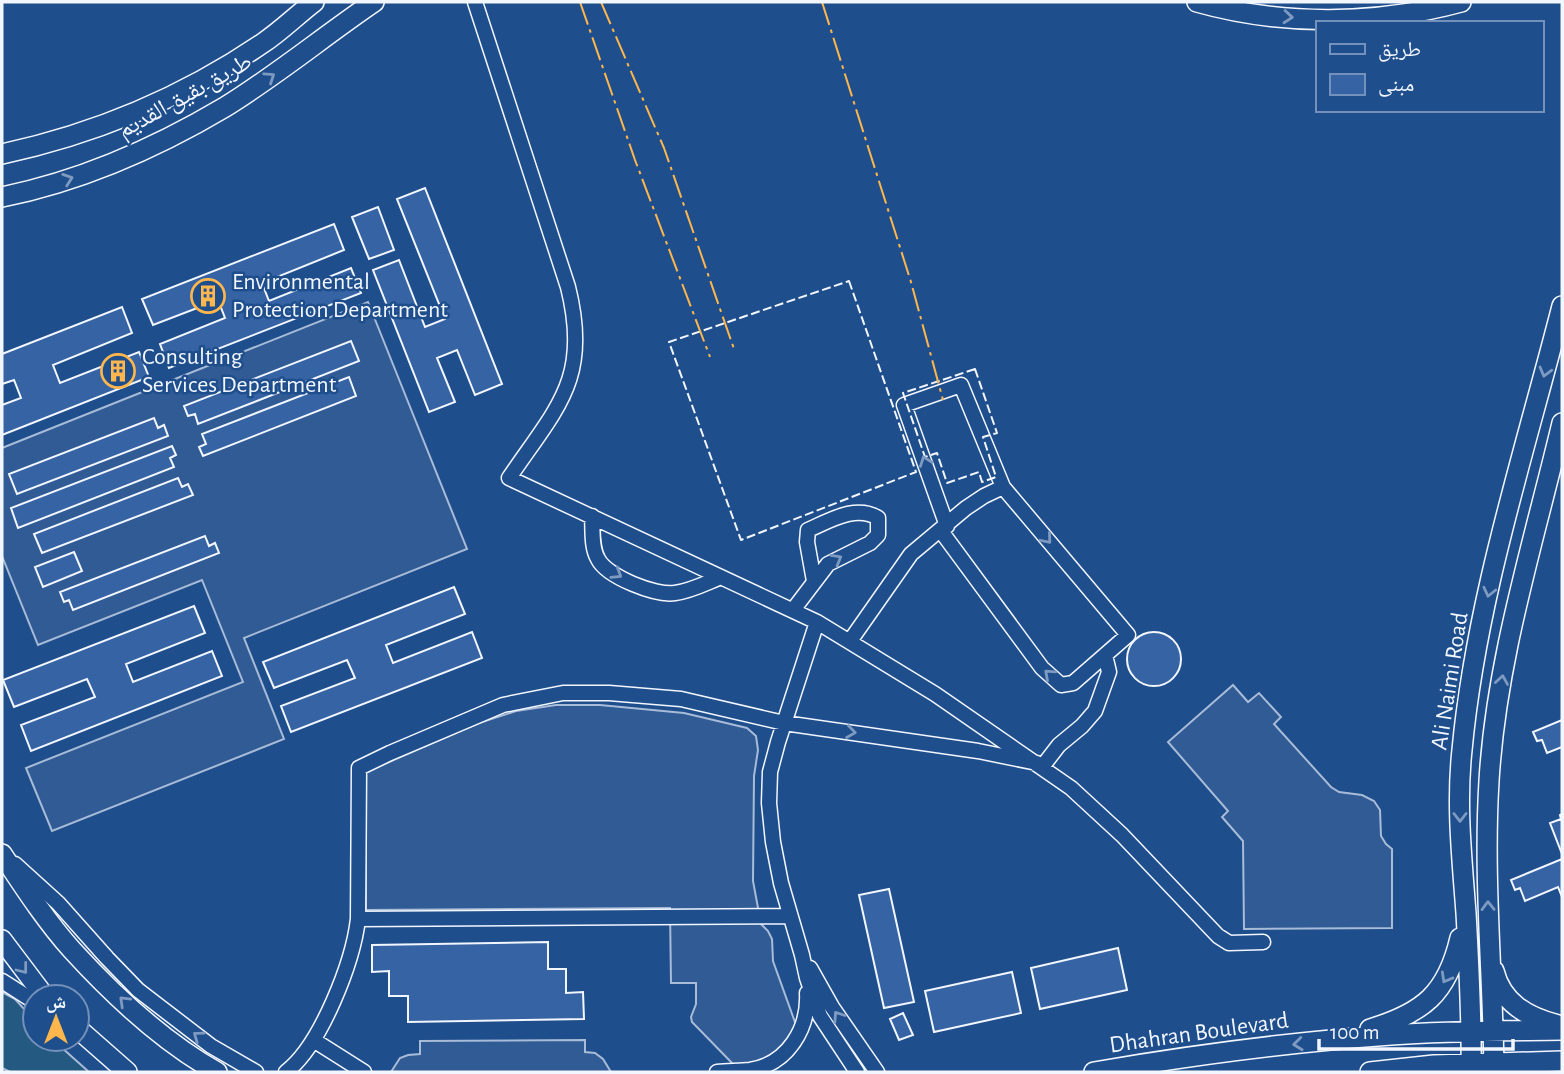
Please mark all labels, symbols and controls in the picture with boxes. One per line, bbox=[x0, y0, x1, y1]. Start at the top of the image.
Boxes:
one-way arrow bbox=[1283, 9, 1294, 24]
legend bbox=[1316, 21, 1543, 112]
text: طريق bbox=[1378, 39, 1421, 62]
street label: طريق بقيق القديم bbox=[114, 49, 258, 145]
one-way arrow bbox=[262, 73, 275, 85]
text: مبنى bbox=[1378, 74, 1414, 97]
one-way arrow bbox=[61, 173, 73, 187]
place label: Environmental Protection Department bbox=[232, 270, 448, 322]
building icon: Environmental Protection Department bbox=[189, 277, 227, 315]
place label: Consulting Services Department bbox=[142, 345, 337, 397]
building icon: Consulting Services Department bbox=[99, 352, 137, 390]
one-way arrow bbox=[1538, 366, 1553, 378]
one-way arrow bbox=[919, 456, 933, 468]
one-way arrow bbox=[1039, 531, 1051, 544]
one-way arrow bbox=[830, 554, 843, 567]
one-way arrow bbox=[609, 566, 622, 579]
one-way arrow bbox=[1483, 586, 1498, 598]
street label: Ali Naimi Road bbox=[1427, 610, 1473, 752]
one-way arrow bbox=[1044, 670, 1057, 682]
one-way arrow bbox=[1494, 674, 1509, 686]
one-way arrow bbox=[846, 725, 857, 740]
one-way arrow bbox=[1452, 812, 1467, 823]
one-way arrow bbox=[1480, 900, 1496, 911]
one-way arrow bbox=[15, 961, 28, 973]
one-way arrow bbox=[1441, 970, 1454, 983]
north arrow bbox=[21, 983, 91, 1053]
text: ش bbox=[46, 993, 66, 1013]
one-way arrow bbox=[119, 997, 132, 1010]
scale bar bbox=[1319, 1007, 1513, 1052]
street label: Dhahran Boulevard bbox=[1108, 1009, 1290, 1057]
one-way arrow bbox=[834, 1011, 846, 1024]
text: 100 m bbox=[1330, 1022, 1380, 1043]
one-way arrow bbox=[193, 1032, 206, 1044]
one-way arrow bbox=[1293, 1036, 1304, 1051]

